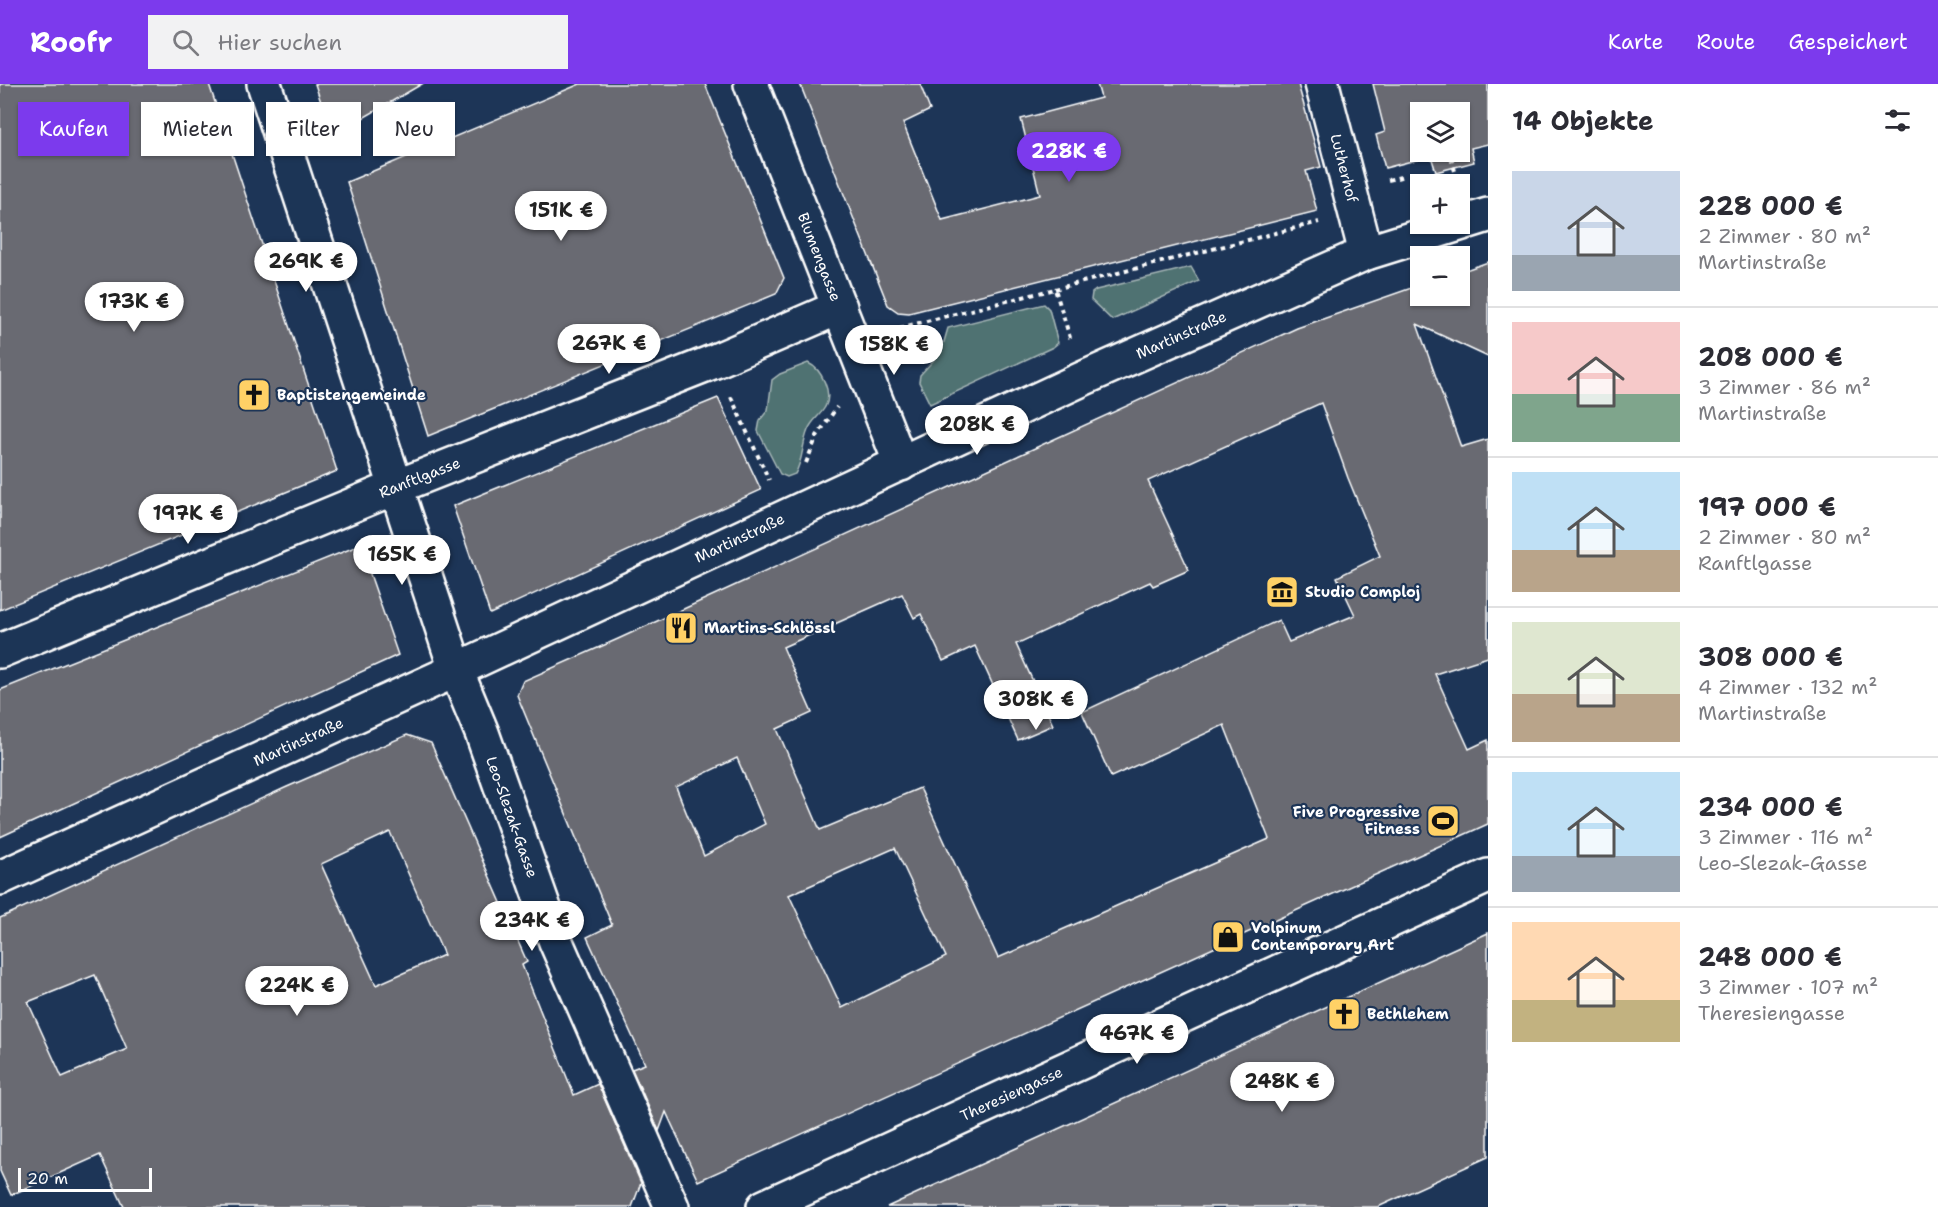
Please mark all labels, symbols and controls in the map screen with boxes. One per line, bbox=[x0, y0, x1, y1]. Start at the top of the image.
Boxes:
search box bbox=[148, 15, 568, 69]
text: Roofr bbox=[30, 23, 112, 61]
icon: search bbox=[169, 26, 202, 59]
text: Hier suchen bbox=[217, 28, 342, 57]
text: Karte bbox=[1608, 28, 1663, 56]
text: Route bbox=[1696, 28, 1755, 56]
text: Gespeichert bbox=[1788, 28, 1908, 56]
chip: Kaufen bbox=[18, 102, 129, 156]
chip: Mieten bbox=[141, 102, 254, 156]
chip: Filter bbox=[266, 102, 361, 156]
chip: Neu bbox=[373, 102, 455, 156]
map controls bbox=[1410, 102, 1470, 306]
button: layers bbox=[1410, 102, 1470, 162]
text: 14 Objekte bbox=[1512, 103, 1654, 138]
icon: filters bbox=[1881, 104, 1914, 137]
pin: 228K € bbox=[1020, 132, 1118, 183]
street label: Lutherhof bbox=[1325, 132, 1363, 205]
text: 228K € bbox=[1031, 138, 1107, 164]
button: + bbox=[1410, 174, 1470, 234]
text: 228 000 € bbox=[1698, 188, 1843, 223]
pin: 151K € bbox=[512, 191, 610, 242]
icon: home bbox=[1560, 195, 1632, 267]
text: 151K € bbox=[529, 197, 593, 223]
street label: Blumengasse bbox=[793, 210, 846, 304]
text: 2 Zimmer · 80 m² bbox=[1698, 223, 1871, 249]
pin: 269K € bbox=[257, 242, 355, 293]
button: − bbox=[1410, 246, 1470, 306]
text: 269K € bbox=[268, 248, 344, 274]
text: Martinstraße bbox=[1698, 249, 1827, 275]
pin: 173K € bbox=[85, 282, 183, 333]
text: 173K € bbox=[99, 288, 169, 314]
street label: Martinstraße bbox=[1133, 306, 1229, 364]
pin: 267K € bbox=[560, 324, 658, 375]
pin: 158K € bbox=[845, 325, 943, 376]
text: 267K € bbox=[572, 330, 646, 356]
text: 158K € bbox=[859, 331, 929, 357]
text: 208 000 € bbox=[1698, 339, 1843, 374]
icon: home bbox=[1560, 346, 1632, 418]
text: 3 Zimmer · 86 m² bbox=[1698, 374, 1871, 400]
church icon: Baptistengemeinde bbox=[236, 377, 272, 413]
place label: Baptistengemeinde bbox=[277, 385, 426, 405]
text: Martinstraße bbox=[1698, 400, 1827, 426]
pin: 208K € bbox=[928, 405, 1026, 456]
text: 208K € bbox=[939, 411, 1015, 437]
street label: Ranftlgasse bbox=[376, 453, 463, 503]
text: 197 000 € bbox=[1698, 489, 1836, 524]
pin: 197K € bbox=[139, 494, 237, 545]
icon: home bbox=[1560, 496, 1632, 568]
text: 197K € bbox=[153, 500, 223, 526]
street label: Martinstraße bbox=[692, 509, 788, 568]
text: 2 Zimmer · 80 m² bbox=[1698, 524, 1871, 550]
pin: 165K € bbox=[353, 535, 451, 586]
text: 165K € bbox=[367, 541, 437, 567]
text: Ranftlgasse bbox=[1698, 550, 1812, 576]
museum icon: Studio Comploj bbox=[1264, 574, 1300, 610]
place label: Studio Comploj bbox=[1305, 582, 1420, 602]
restaurant icon: Martins-Schlössl bbox=[663, 610, 699, 646]
place label: Martins-Schlössl bbox=[704, 618, 835, 638]
text: 308 000 € bbox=[1698, 639, 1843, 674]
icon: home bbox=[1560, 646, 1632, 718]
text: 4 Zimmer · 132 m² bbox=[1698, 674, 1878, 700]
pin: 308K € bbox=[987, 680, 1085, 731]
text: 308K € bbox=[998, 686, 1074, 712]
text: Martinstraße bbox=[1698, 700, 1827, 726]
street label: Martinstraße bbox=[250, 713, 347, 771]
street label: Leo-Slezak-Gasse bbox=[481, 754, 542, 880]
text: 234 000 € bbox=[1698, 789, 1843, 824]
icon: home bbox=[1560, 796, 1632, 868]
place label: Five Progressive Fitness bbox=[1293, 802, 1420, 839]
sports icon: Five Progressive Fitness bbox=[1425, 803, 1461, 839]
text: 3 Zimmer · 116 m² bbox=[1698, 824, 1873, 850]
text: Leo-Slezak-Gasse bbox=[1698, 850, 1868, 876]
pin: 234K € bbox=[483, 901, 581, 952]
text: 234K € bbox=[494, 907, 570, 933]
place label: Volpinum Contemporary Art bbox=[1251, 918, 1394, 955]
shop icon: Volpinum Contemporary Art bbox=[1210, 919, 1246, 955]
text: 248 000 € bbox=[1698, 939, 1842, 974]
icon: home bbox=[1560, 946, 1632, 1018]
pin: 224K € bbox=[248, 966, 346, 1017]
text: 224K € bbox=[259, 972, 335, 998]
text: 3 Zimmer · 107 m² bbox=[1698, 974, 1878, 1000]
church icon: Bethlehem bbox=[1326, 996, 1362, 1032]
text: Theresiengasse bbox=[1698, 1000, 1845, 1026]
place label: Bethlehem bbox=[1367, 1004, 1449, 1024]
pin: 467K € bbox=[1088, 1014, 1186, 1065]
text: 467K € bbox=[1099, 1020, 1175, 1046]
street label: Theresiengasse bbox=[957, 1062, 1066, 1126]
pin: 248K € bbox=[1233, 1062, 1331, 1113]
text: 248K € bbox=[1244, 1068, 1320, 1094]
scale bar bbox=[18, 1165, 152, 1192]
text: 20 m bbox=[27, 1168, 68, 1189]

